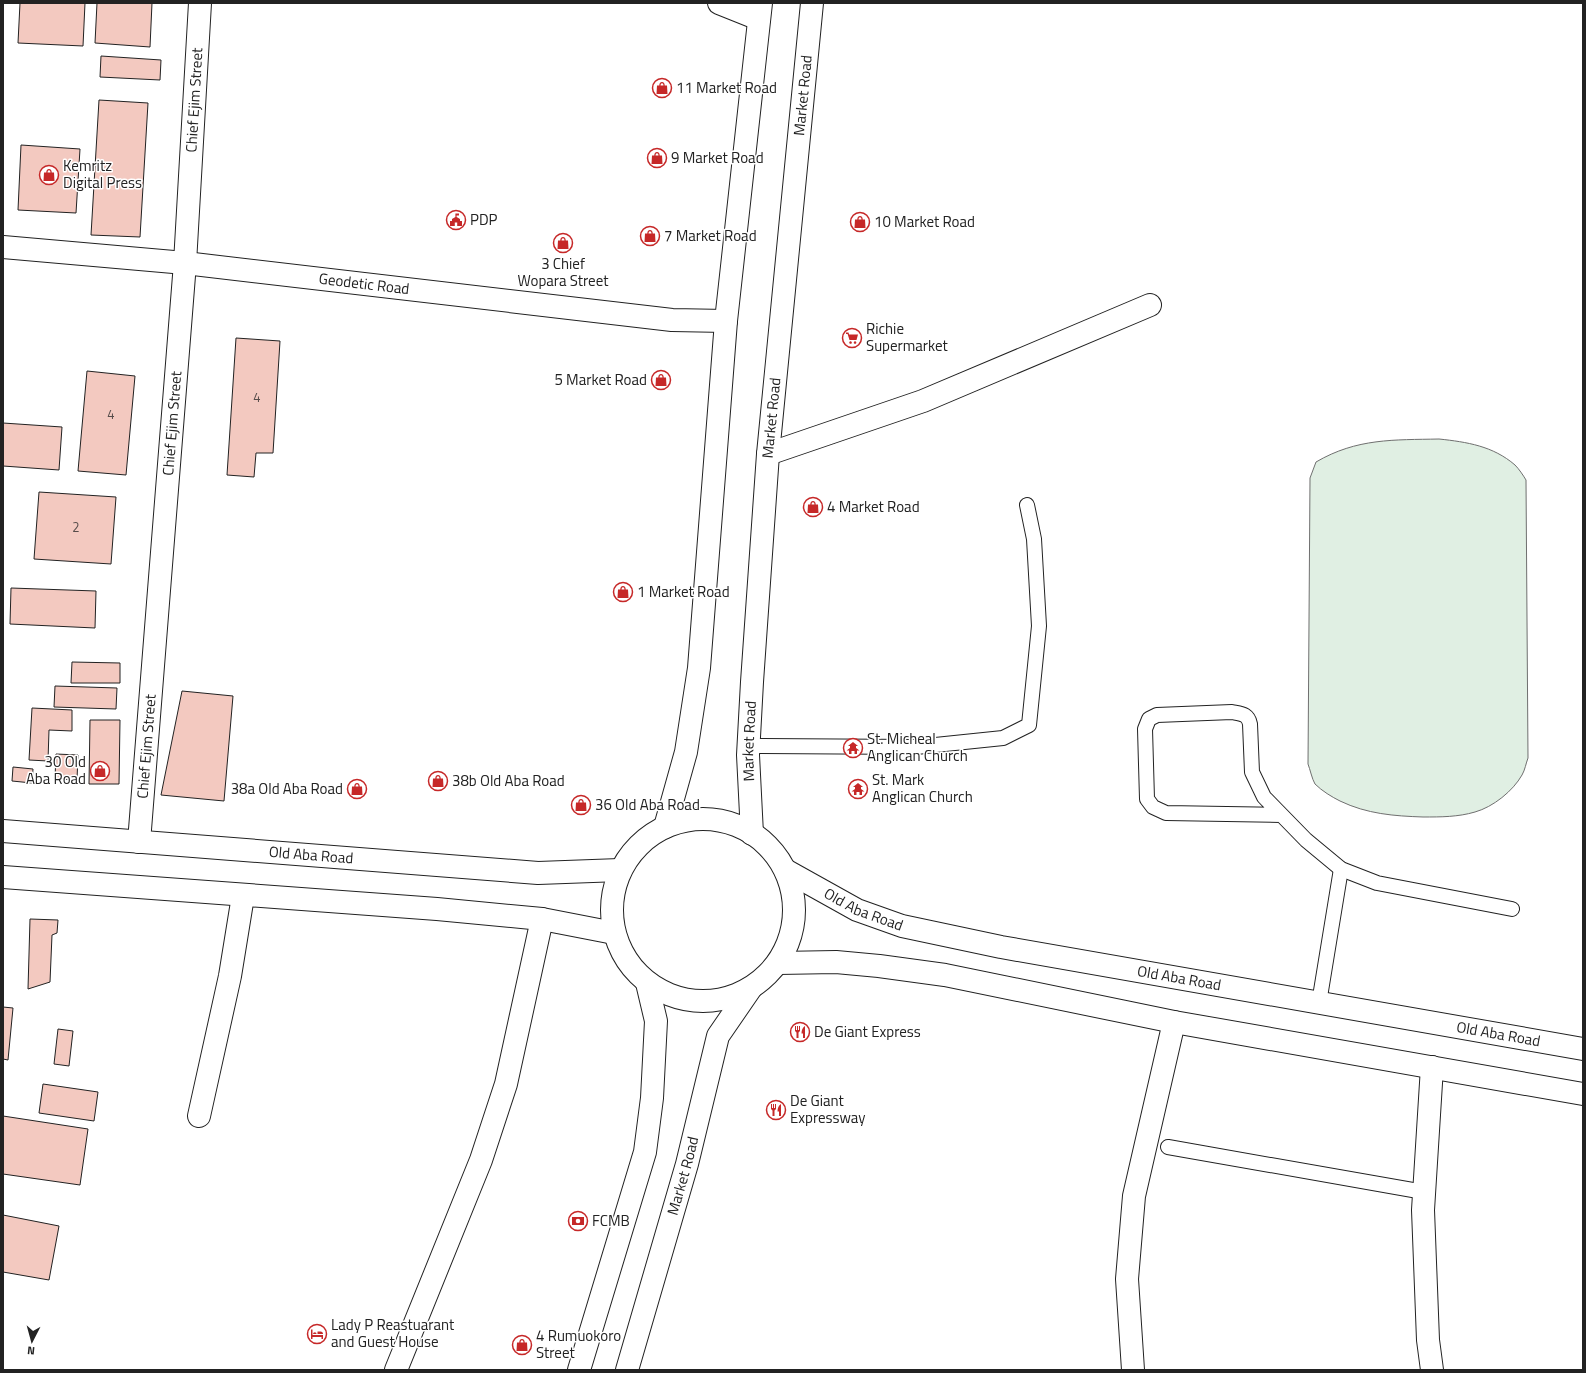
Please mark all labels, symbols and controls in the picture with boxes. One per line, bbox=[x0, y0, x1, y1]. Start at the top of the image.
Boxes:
street label: Chief Ejim Street bbox=[179, 46, 208, 153]
street label: Market Road bbox=[787, 54, 818, 137]
place label: 11 Market Road bbox=[676, 76, 777, 99]
shop icon: 11 Market Road bbox=[651, 77, 673, 99]
place label: 9 Market Road bbox=[671, 146, 764, 169]
shop icon: 9 Market Road bbox=[646, 147, 668, 169]
place label: Kemritz Digital Press bbox=[63, 154, 142, 194]
shop icon: Kemritz Digital Press bbox=[38, 164, 60, 186]
place label: PDP bbox=[470, 208, 498, 231]
public building icon: PDP bbox=[445, 209, 467, 231]
place label: 10 Market Road bbox=[874, 210, 975, 233]
shop icon: 10 Market Road bbox=[849, 211, 871, 233]
place label: 7 Market Road bbox=[664, 224, 757, 247]
shop icon: 7 Market Road bbox=[639, 225, 661, 247]
shop icon: 3 Chief Wopara Street bbox=[552, 232, 574, 254]
place label: 3 Chief Wopara Street bbox=[517, 252, 609, 292]
street label: Geodetic Road bbox=[318, 267, 411, 300]
place label: Richie Supermarket bbox=[866, 317, 949, 357]
supermarket icon: Richie Supermarket bbox=[841, 327, 863, 349]
place label: 5 Market Road bbox=[554, 368, 647, 391]
street label: Chief Ejim Street bbox=[156, 369, 187, 476]
shop icon: 5 Market Road bbox=[650, 369, 672, 391]
street label: Market Road bbox=[756, 377, 786, 459]
house number: 4 bbox=[253, 387, 261, 407]
house number: 4 bbox=[107, 404, 115, 424]
place label: 4 Market Road bbox=[827, 495, 920, 518]
shop icon: 4 Market Road bbox=[802, 496, 824, 518]
house number: 2 bbox=[72, 517, 80, 537]
place label: 1 Market Road bbox=[637, 580, 730, 603]
shop icon: 1 Market Road bbox=[612, 581, 634, 603]
street label: Chief Ejim Street bbox=[130, 692, 162, 799]
street label: Market Road bbox=[736, 700, 762, 782]
place label: St. Micheal Anglican Church bbox=[867, 727, 968, 767]
temple icon: St. Micheal Anglican Church bbox=[842, 737, 864, 759]
place label: 30 Old Aba Road bbox=[26, 750, 86, 790]
shop icon: 30 Old Aba Road bbox=[89, 760, 111, 782]
place label: St. Mark Anglican Church bbox=[872, 768, 973, 808]
place label: 38b Old Aba Road bbox=[452, 769, 565, 792]
shop icon: 38b Old Aba Road bbox=[427, 770, 449, 792]
place label: 38a Old Aba Road bbox=[231, 777, 343, 800]
shop icon: 38a Old Aba Road bbox=[346, 778, 368, 800]
temple icon: St. Mark Anglican Church bbox=[847, 778, 869, 800]
place label: 36 Old Aba Road bbox=[595, 793, 700, 816]
shop icon: 36 Old Aba Road bbox=[570, 794, 592, 816]
street label: Old Aba Road bbox=[268, 840, 354, 869]
street label: Old Aba Road bbox=[820, 882, 906, 937]
street label: Old Aba Road bbox=[1136, 959, 1223, 996]
street label: Old Aba Road bbox=[1455, 1015, 1542, 1052]
place label: De Giant Express bbox=[814, 1020, 921, 1043]
restaurant icon: De Giant Express bbox=[789, 1021, 811, 1043]
place label: De Giant Expressway bbox=[790, 1089, 866, 1129]
restaurant icon: De Giant Expressway bbox=[765, 1099, 787, 1121]
street label: Market Road bbox=[661, 1134, 704, 1218]
place label: FCMB bbox=[592, 1209, 630, 1232]
bank icon: FCMB bbox=[567, 1210, 589, 1232]
place label: Lady P Reastuarant and Guest House bbox=[331, 1313, 455, 1353]
north arrow bbox=[12, 1321, 52, 1361]
hotel icon: Lady P Reastuarant and Guest House bbox=[306, 1323, 328, 1345]
place label: 4 Rumuokoro Street bbox=[536, 1324, 621, 1364]
shop icon: 4 Rumuokoro Street bbox=[511, 1334, 533, 1356]
text: N bbox=[26, 1343, 36, 1359]

